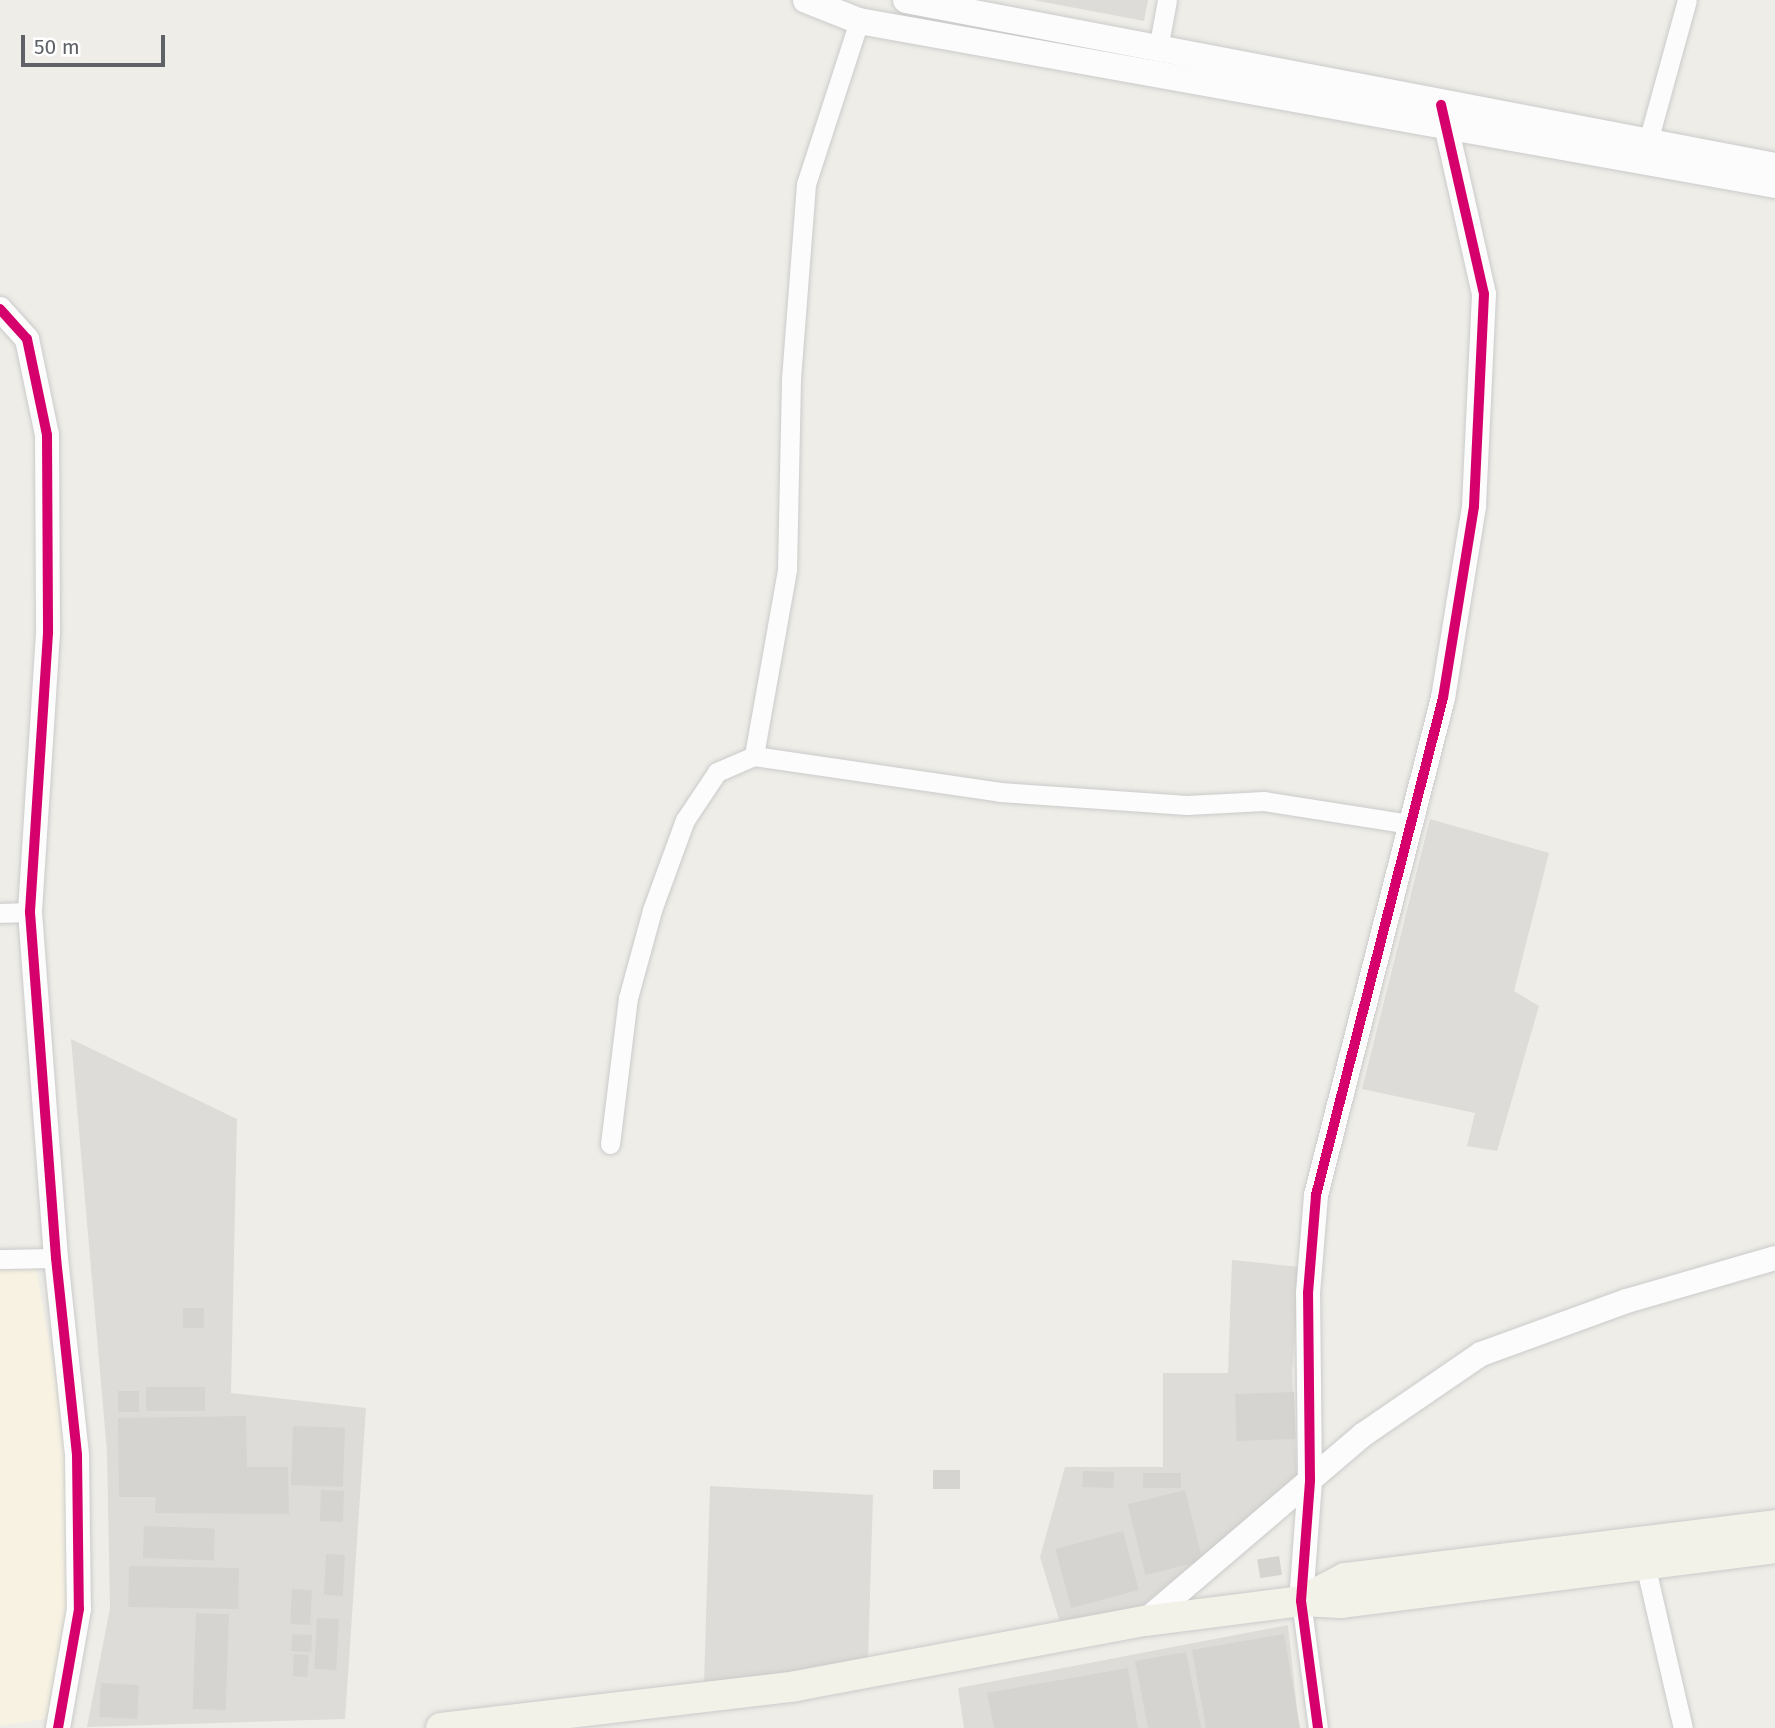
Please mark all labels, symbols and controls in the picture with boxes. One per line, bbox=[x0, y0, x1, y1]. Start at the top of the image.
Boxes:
scale bar bbox=[24, 21, 168, 65]
text: 50 m bbox=[34, 34, 80, 60]

